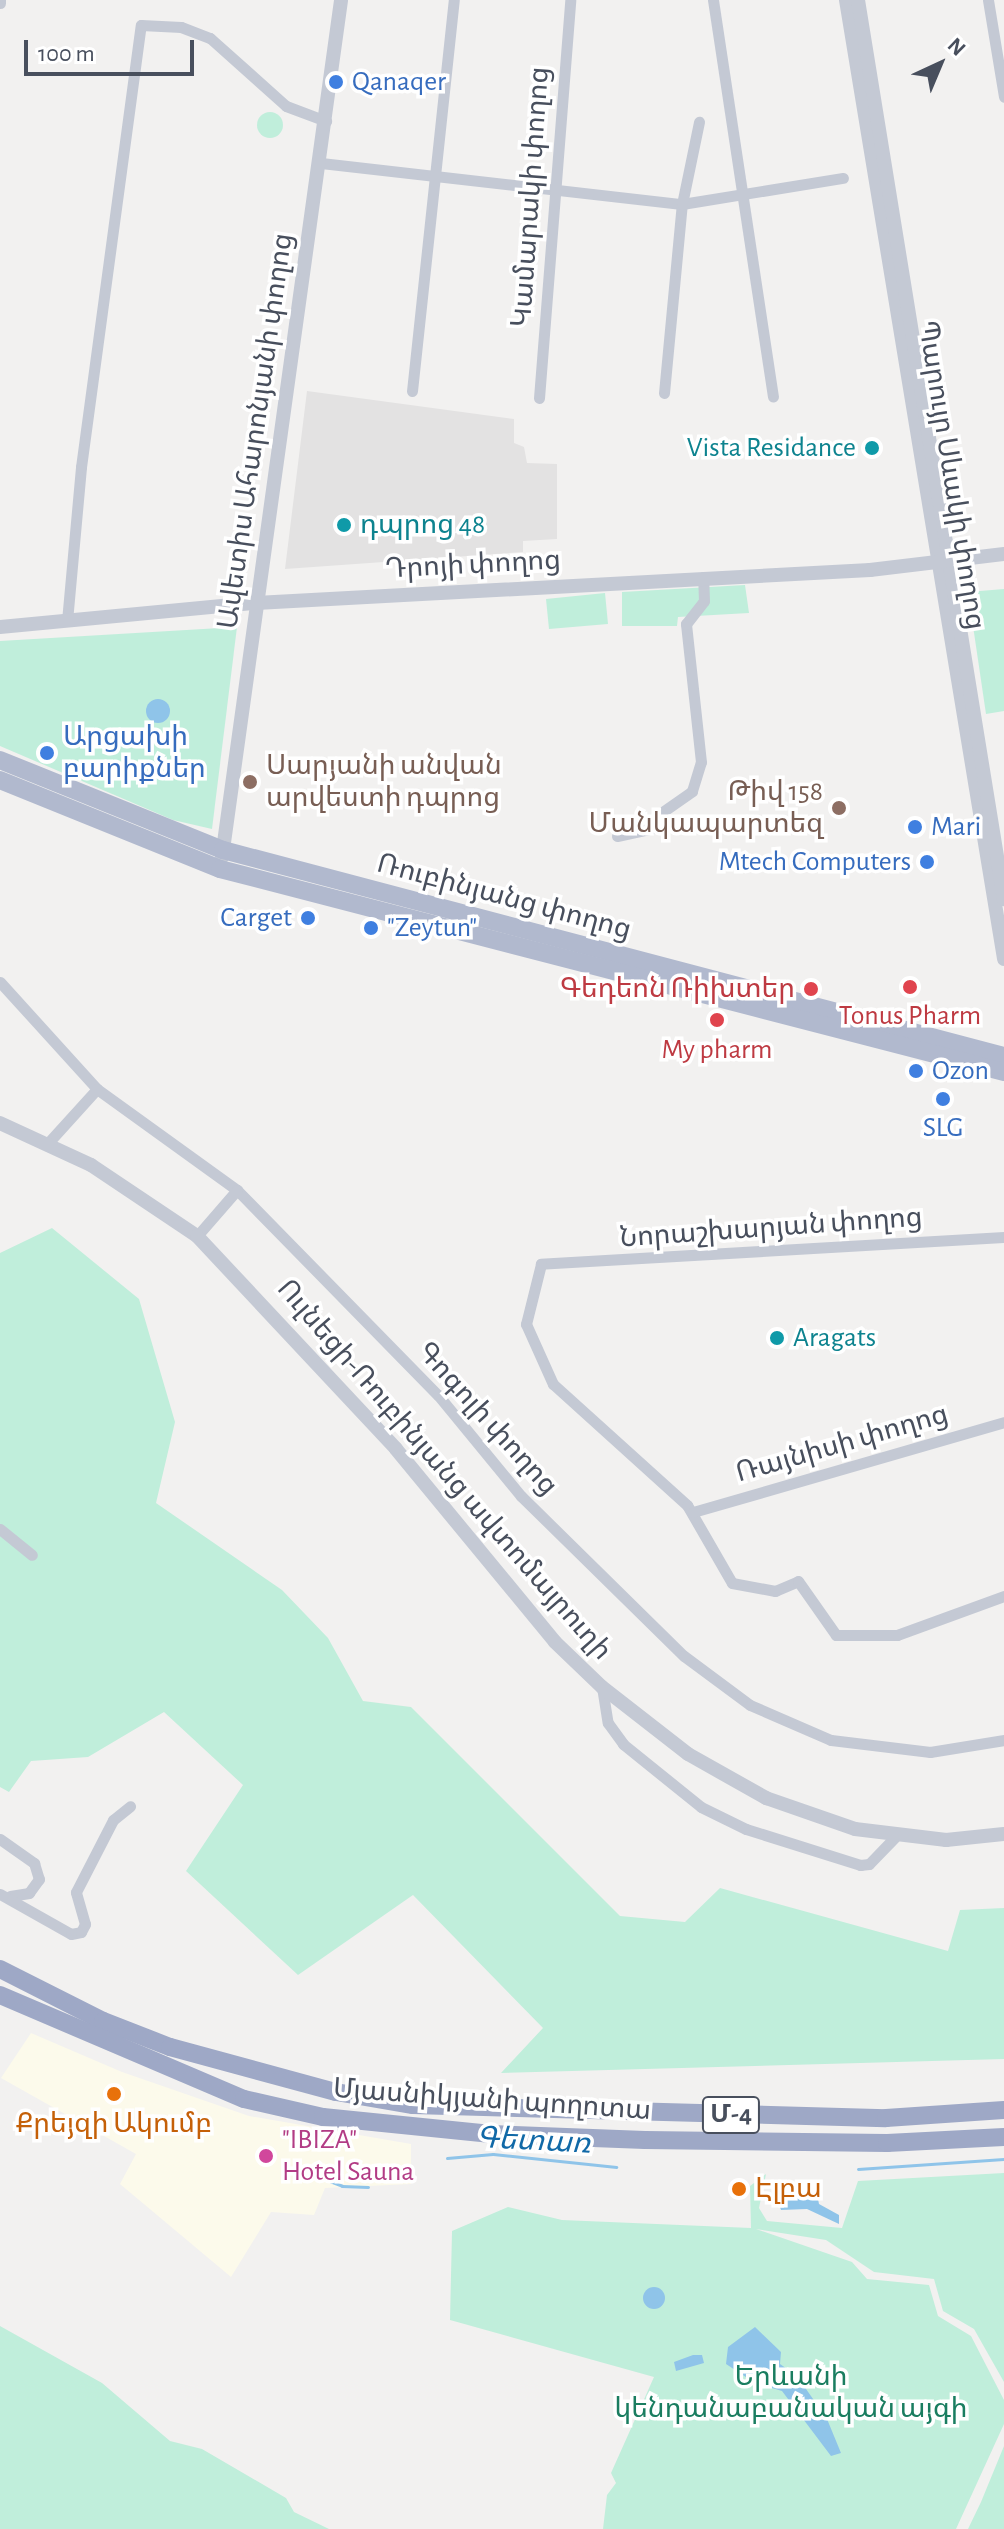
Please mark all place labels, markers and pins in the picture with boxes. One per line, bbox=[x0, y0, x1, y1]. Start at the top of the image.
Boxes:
place label: Qanaqer bbox=[352, 65, 446, 99]
marker: Qanaqer bbox=[327, 73, 345, 91]
place label: Vista Residance bbox=[687, 431, 856, 465]
marker: Vista Residance bbox=[863, 439, 881, 457]
place label: դպրոց 48 bbox=[360, 508, 485, 542]
marker: դպրոց 48 bbox=[335, 516, 353, 534]
place label: Արցախի բարիքներ bbox=[63, 720, 206, 786]
marker: Արցախի բարիքներ bbox=[38, 744, 56, 762]
place label: Սարյանի անվան արվեստի դպրոց bbox=[266, 749, 502, 815]
marker: Սարյանի անվան արվեստի դպրոց bbox=[241, 773, 259, 791]
place label: Թիվ 158 Մանկապարտեզ bbox=[589, 775, 823, 841]
marker: Թիվ 158 Մանկապարտեզ bbox=[830, 799, 848, 817]
place label: Mari bbox=[931, 810, 981, 844]
marker: Mari bbox=[906, 818, 924, 836]
place label: Mtech Computers bbox=[719, 845, 911, 879]
marker: Mtech Computers bbox=[918, 853, 936, 871]
place label: Carget bbox=[220, 901, 292, 935]
marker: Carget bbox=[299, 909, 317, 927]
place label: "Zeytun" bbox=[387, 911, 477, 945]
marker: "Zeytun" bbox=[362, 919, 380, 937]
place label: Գեդեոն Ռիխտեր bbox=[560, 972, 795, 1006]
marker: Tonus Pharm bbox=[901, 978, 919, 996]
marker: Գեդեոն Ռիխտեր bbox=[802, 980, 820, 998]
place label: Tonus Pharm bbox=[839, 999, 981, 1033]
marker: My pharm bbox=[708, 1011, 726, 1029]
place label: My pharm bbox=[661, 1033, 773, 1067]
place label: Ozon bbox=[932, 1054, 989, 1088]
marker: Ozon bbox=[907, 1062, 925, 1080]
marker: SLG bbox=[934, 1090, 952, 1108]
place label: SLG bbox=[923, 1111, 963, 1145]
place label: Aragats bbox=[793, 1321, 876, 1355]
marker: Aragats bbox=[768, 1329, 786, 1347]
marker: Քրեյզի Ակումբ bbox=[105, 2085, 123, 2103]
place label: Քրեյզի Ակումբ bbox=[16, 2107, 212, 2141]
place label: "IBIZA" Hotel Sauna bbox=[282, 2123, 414, 2189]
marker: "IBIZA" Hotel Sauna bbox=[257, 2147, 275, 2165]
place label: Էլբա bbox=[755, 2172, 822, 2206]
marker: Էլբա bbox=[730, 2180, 748, 2198]

